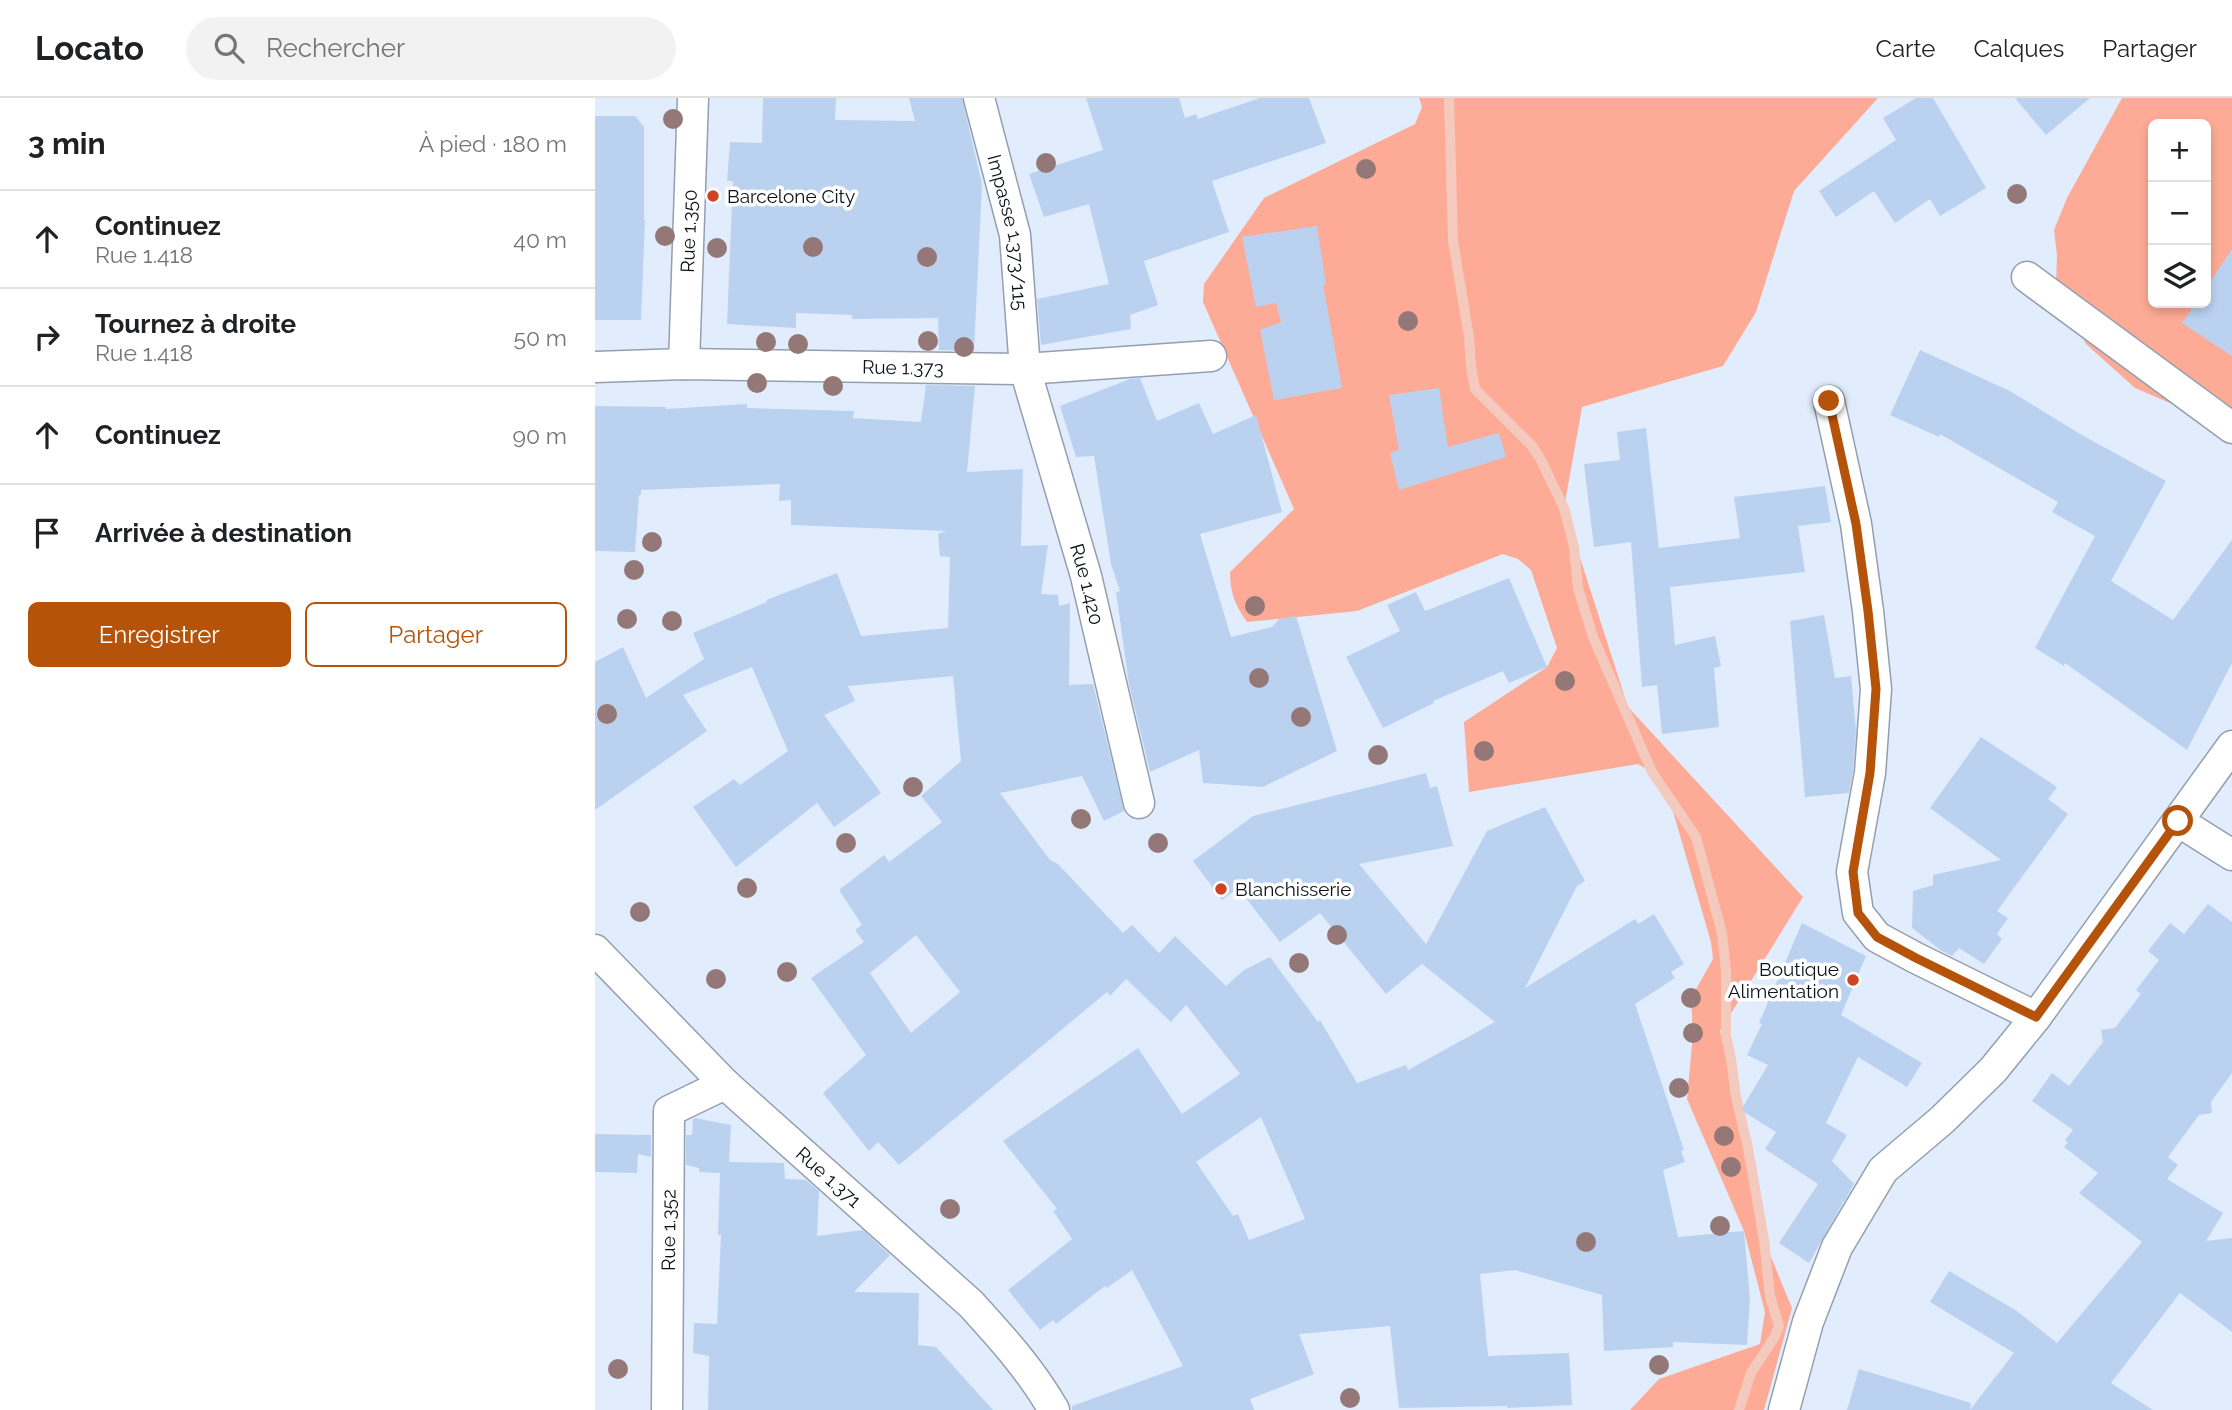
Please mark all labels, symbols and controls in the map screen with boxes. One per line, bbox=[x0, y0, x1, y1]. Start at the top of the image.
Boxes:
search box bbox=[186, 17, 676, 80]
text: Locato bbox=[35, 29, 144, 68]
icon: search bbox=[210, 29, 248, 67]
text: Rechercher bbox=[266, 33, 405, 63]
text: Carte bbox=[1876, 34, 1935, 63]
text: Calques bbox=[1973, 34, 2064, 63]
text: Partager bbox=[2102, 34, 2197, 63]
map controls bbox=[2148, 119, 2211, 308]
button: + bbox=[2148, 119, 2211, 182]
text: 3 min bbox=[28, 126, 106, 161]
text: À pied · 180 m bbox=[419, 130, 567, 157]
street label: Impasse 1.373/115 bbox=[983, 152, 1032, 311]
button: − bbox=[2148, 182, 2211, 245]
place label: Barcelone City bbox=[727, 185, 855, 207]
marker: Barcelone City bbox=[705, 188, 721, 204]
street label: Rue 1.350 bbox=[676, 189, 701, 273]
text: Continuez bbox=[95, 211, 221, 241]
icon: ahead bbox=[28, 220, 66, 258]
text: 40 m bbox=[513, 226, 567, 253]
text: Rue 1.418 bbox=[95, 241, 193, 268]
button: layers bbox=[2148, 245, 2211, 308]
text: Tournez à droite bbox=[95, 309, 296, 339]
icon: right bbox=[28, 318, 66, 356]
text: 50 m bbox=[513, 324, 567, 351]
text: Rue 1.418 bbox=[95, 339, 193, 366]
street label: Rue 1.373 bbox=[862, 356, 944, 379]
route end bbox=[1813, 385, 1844, 416]
icon: ahead bbox=[28, 416, 66, 454]
text: Continuez bbox=[95, 420, 221, 450]
text: 90 m bbox=[512, 422, 567, 449]
icon: arrive bbox=[28, 514, 66, 552]
text: Arrivée à destination bbox=[95, 518, 352, 548]
street label: Rue 1.420 bbox=[1066, 541, 1108, 627]
button: Enregistrer bbox=[28, 602, 291, 667]
button: Partager bbox=[305, 602, 567, 667]
route start bbox=[2162, 805, 2193, 836]
place label: Blanchisserie bbox=[1235, 878, 1351, 900]
marker: Blanchisserie bbox=[1213, 881, 1229, 897]
place label: Boutique Alimentation bbox=[1728, 958, 1839, 1002]
marker: Boutique Alimentation bbox=[1845, 972, 1861, 988]
street label: Rue 1.371 bbox=[792, 1142, 866, 1212]
street label: Rue 1.352 bbox=[657, 1189, 679, 1271]

